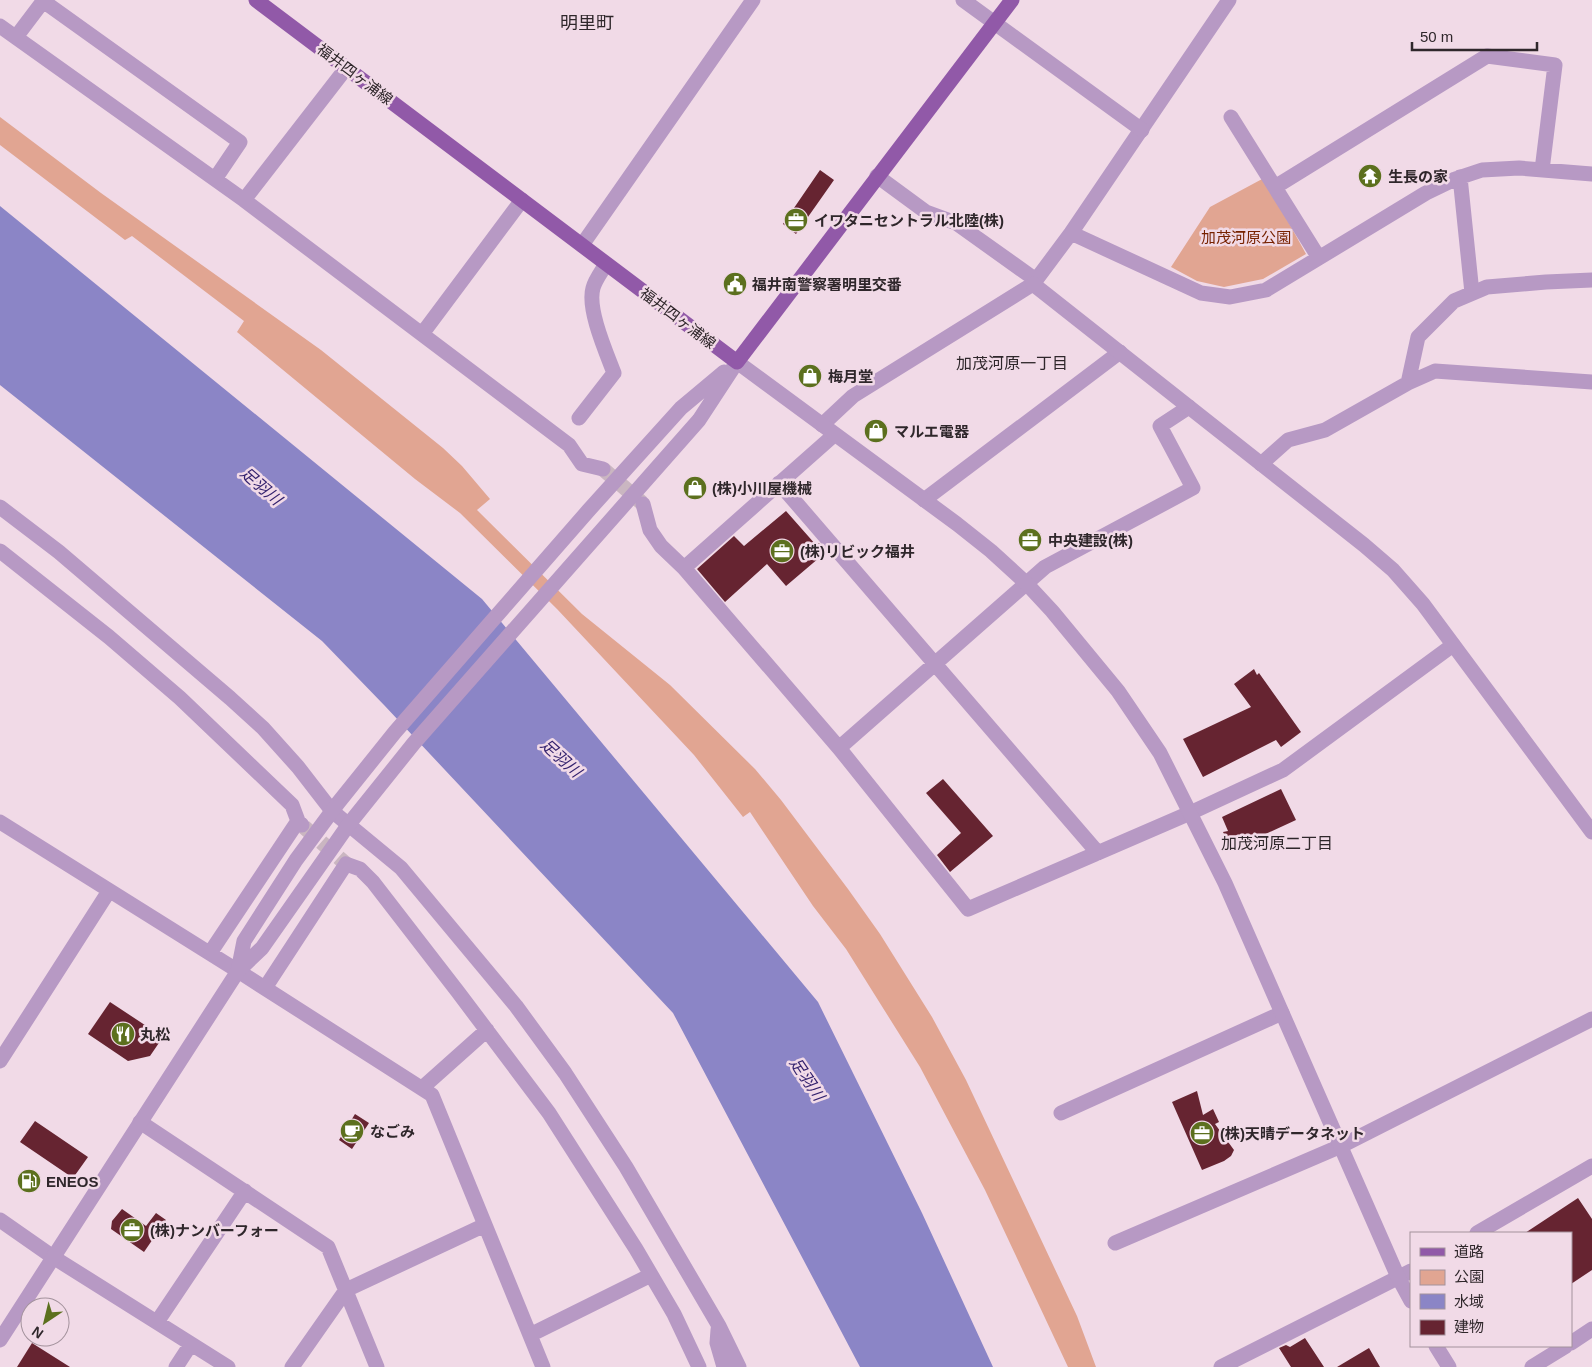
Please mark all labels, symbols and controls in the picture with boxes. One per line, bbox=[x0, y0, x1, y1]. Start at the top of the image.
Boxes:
district label: 明里町 bbox=[560, 13, 614, 33]
scale bar bbox=[1412, 20, 1537, 52]
text: 50 m bbox=[1420, 28, 1453, 45]
street label: 福井四ヶ浦線 bbox=[314, 40, 396, 108]
temple icon: 生長の家 bbox=[1357, 163, 1383, 189]
place label: 生長の家 bbox=[1388, 168, 1448, 185]
office icon: イワタニセントラル北陸(株) bbox=[783, 207, 809, 233]
place label: イワタニセントラル北陸(株) bbox=[814, 212, 1004, 229]
park label: 加茂河原公園 bbox=[1201, 229, 1291, 246]
public building icon: 福井南警察署明里交番 bbox=[722, 271, 748, 297]
place label: 福井南警察署明里交番 bbox=[751, 276, 902, 293]
street label: 福井四ヶ浦線 bbox=[637, 284, 719, 352]
district label: 加茂河原一丁目 bbox=[956, 355, 1068, 372]
shop icon: 梅月堂 bbox=[797, 363, 823, 389]
place label: 梅月堂 bbox=[828, 368, 873, 385]
shop icon: マルエ電器 bbox=[863, 418, 889, 444]
place label: マルエ電器 bbox=[894, 423, 970, 440]
water label: 足羽川 bbox=[237, 464, 286, 509]
shop icon: (株)小川屋機械 bbox=[682, 475, 708, 501]
place label: (株)小川屋機械 bbox=[712, 480, 812, 497]
office icon: 中央建設(株) bbox=[1017, 527, 1043, 553]
place label: 中央建設(株) bbox=[1048, 532, 1133, 549]
office icon: (株)リビック福井 bbox=[769, 538, 795, 564]
place label: (株)リビック福井 bbox=[800, 543, 915, 560]
water label: 足羽川 bbox=[537, 736, 586, 782]
district label: 加茂河原二丁目 bbox=[1221, 835, 1333, 852]
restaurant icon: 丸松 bbox=[110, 1021, 136, 1047]
place label: 丸松 bbox=[140, 1026, 170, 1043]
water label: 足羽川 bbox=[787, 1054, 829, 1105]
cafe icon: なごみ bbox=[339, 1118, 365, 1144]
office icon: (株)天晴データネット bbox=[1189, 1120, 1215, 1146]
place label: なごみ bbox=[370, 1123, 415, 1140]
place label: (株)天晴データネット bbox=[1220, 1125, 1365, 1142]
fuel station icon: ENEOS bbox=[16, 1168, 42, 1194]
place label: ENEOS bbox=[46, 1173, 99, 1190]
office icon: (株)ナンバーフォー bbox=[119, 1217, 145, 1243]
place label: (株)ナンバーフォー bbox=[150, 1222, 279, 1239]
legend bbox=[1410, 1232, 1572, 1347]
text: 道路 bbox=[1454, 1243, 1484, 1260]
text: 公園 bbox=[1454, 1268, 1484, 1285]
text: 水域 bbox=[1454, 1293, 1484, 1310]
north arrow bbox=[20, 1297, 70, 1347]
text: 建物 bbox=[1454, 1318, 1484, 1335]
text: N bbox=[29, 1323, 46, 1342]

